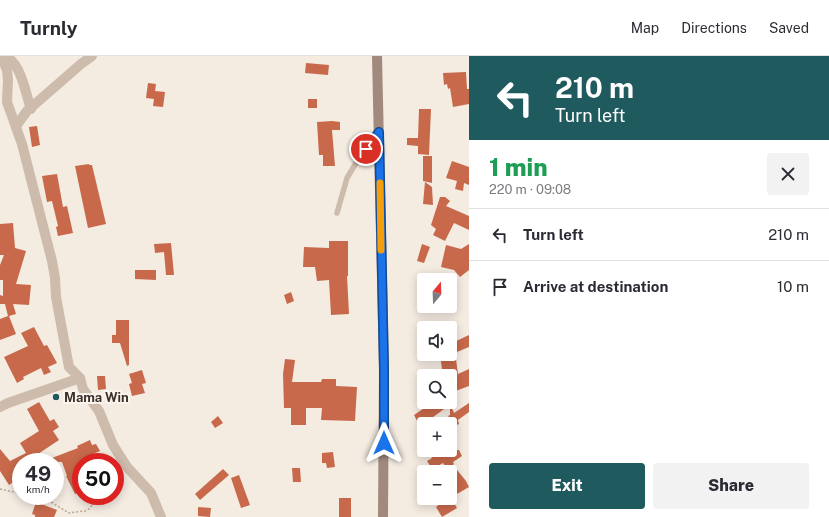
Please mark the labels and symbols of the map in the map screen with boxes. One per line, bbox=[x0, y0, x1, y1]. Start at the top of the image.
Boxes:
pin bbox=[349, 132, 383, 166]
north arrow bbox=[417, 273, 457, 313]
place label: Mama Win bbox=[64, 390, 129, 405]
marker: Mama Win bbox=[51, 392, 61, 402]
position arrow bbox=[363, 422, 405, 464]
speed limit sign: 50 bbox=[72, 453, 124, 505]

